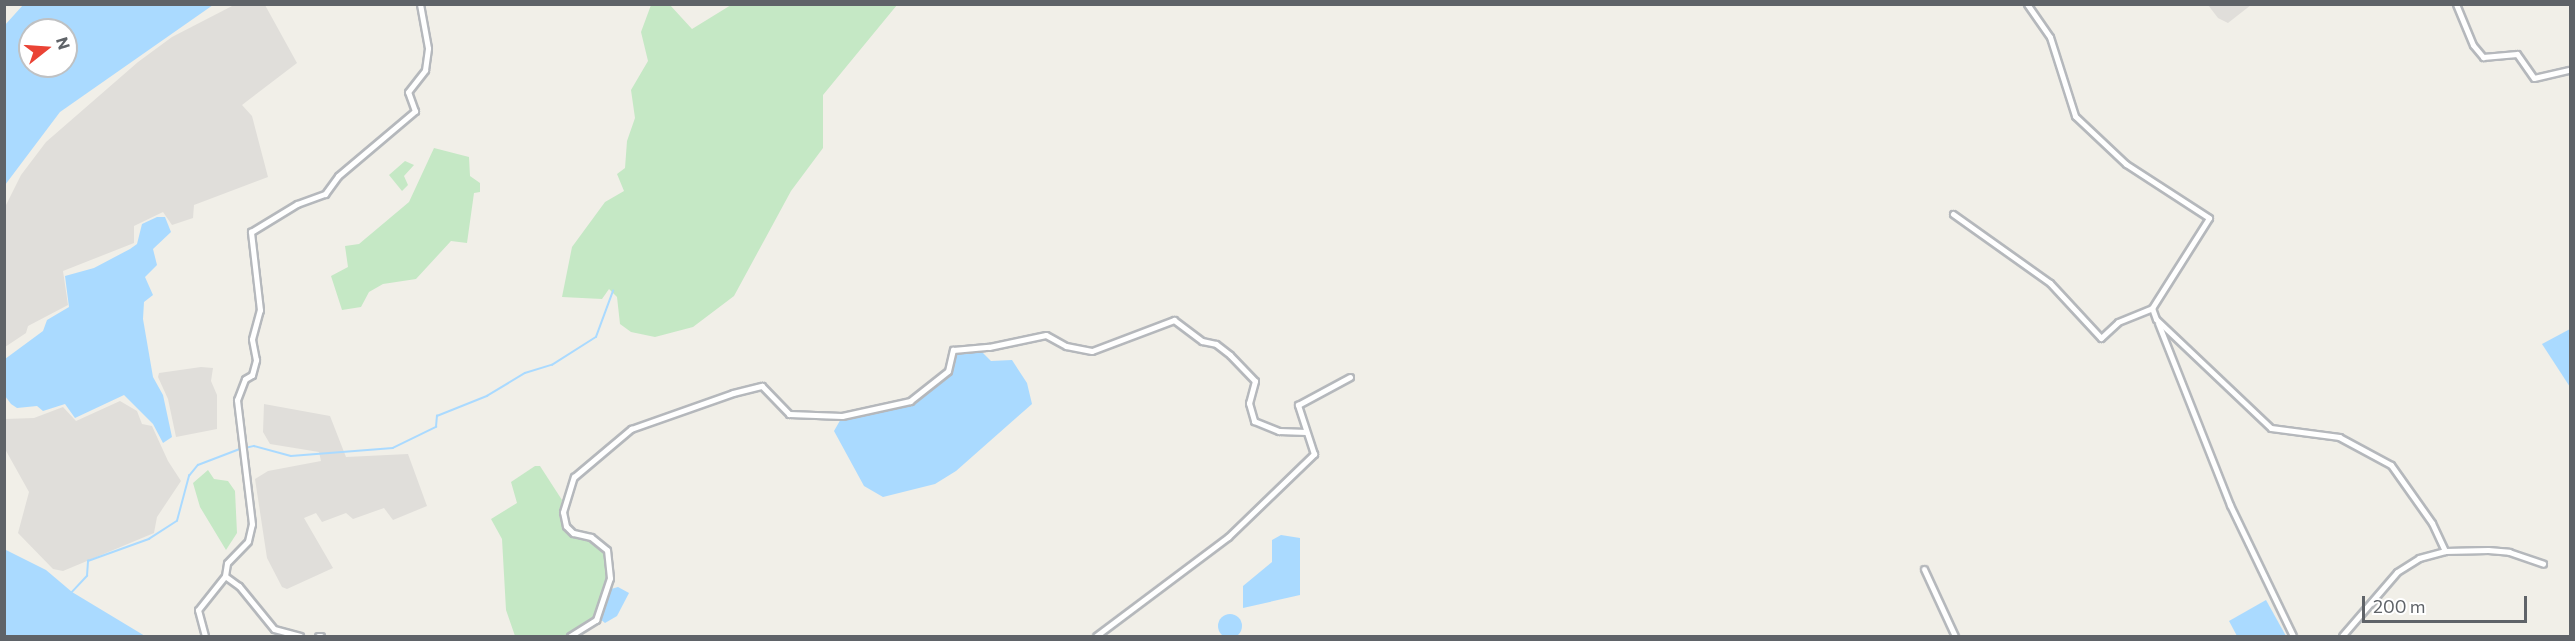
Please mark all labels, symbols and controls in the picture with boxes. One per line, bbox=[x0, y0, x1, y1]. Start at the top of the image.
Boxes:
north arrow bbox=[18, 18, 78, 78]
text: N bbox=[53, 35, 75, 52]
scale bar bbox=[2365, 584, 2530, 622]
text: 200 m bbox=[2373, 595, 2426, 617]

